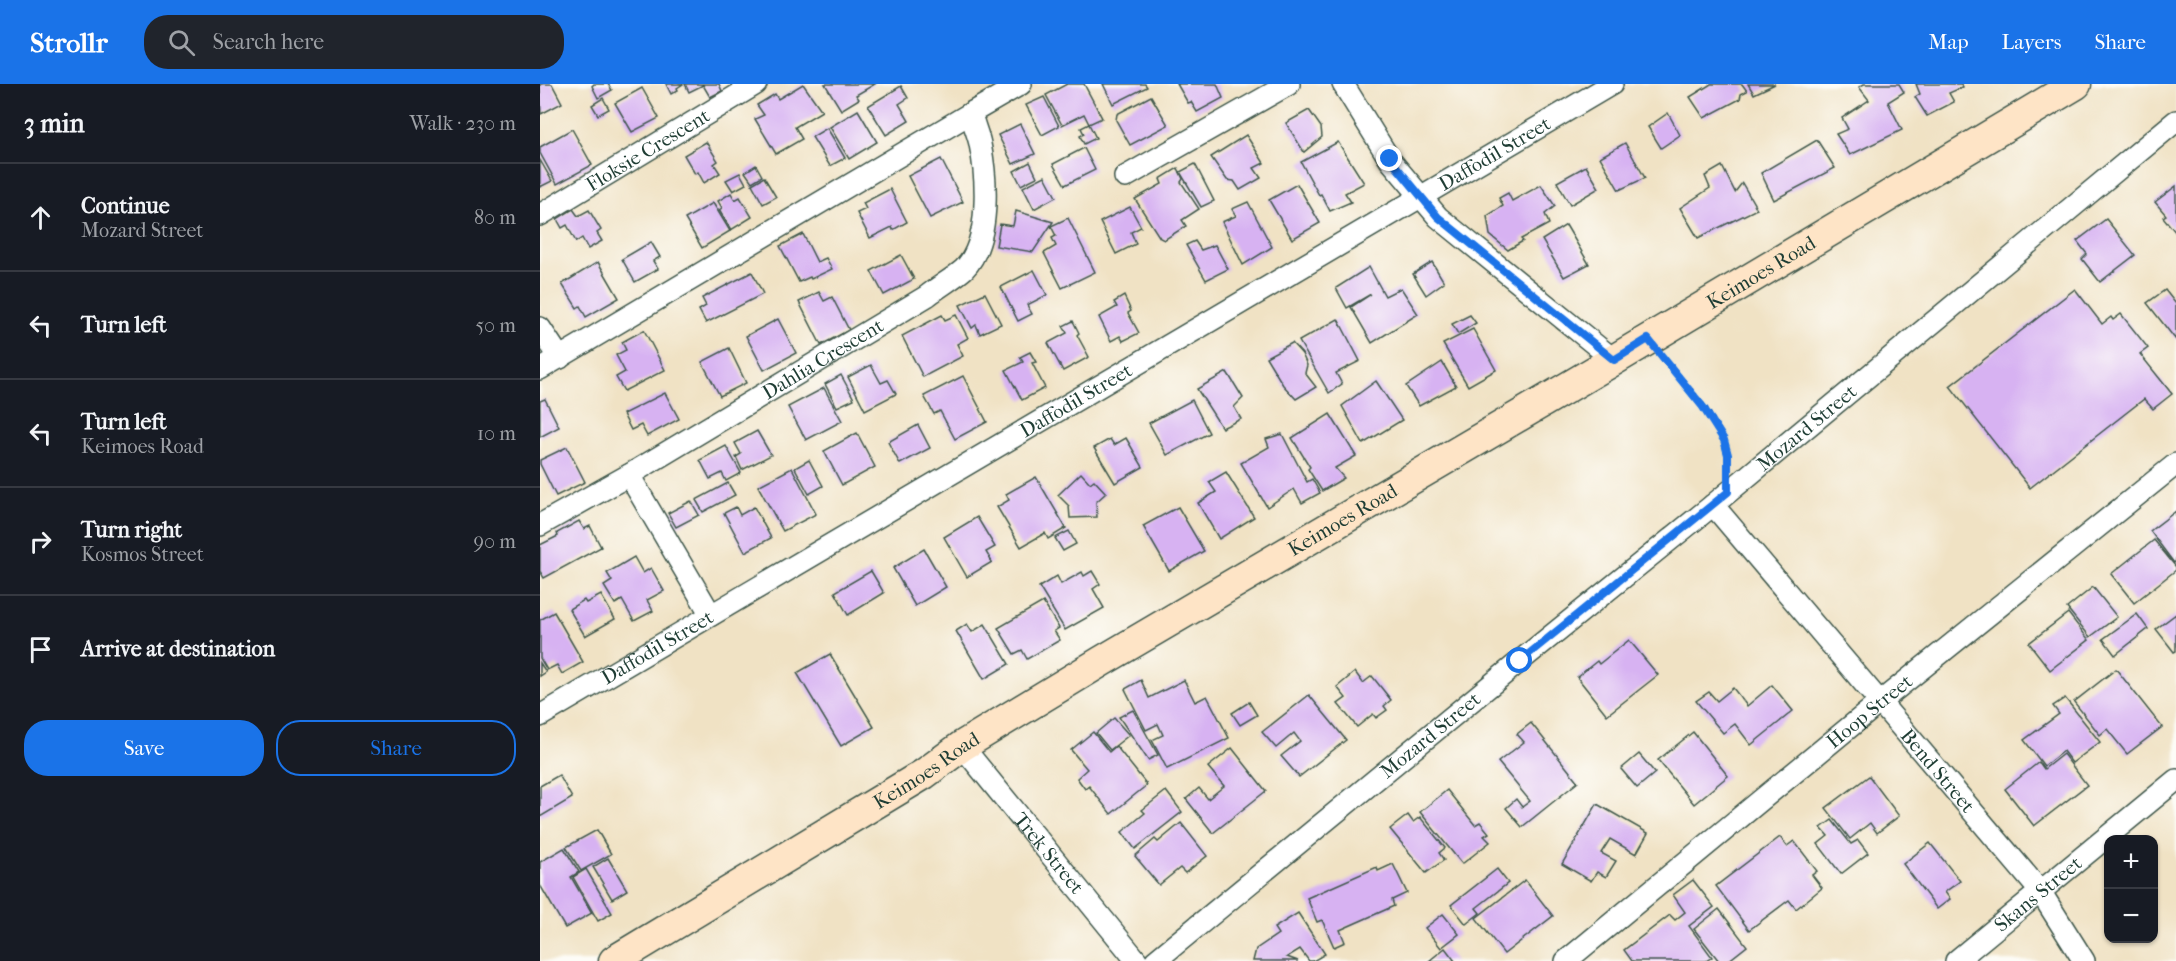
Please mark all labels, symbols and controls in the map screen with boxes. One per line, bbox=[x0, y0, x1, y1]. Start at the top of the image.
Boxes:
search box bbox=[144, 15, 564, 69]
text: Strollr bbox=[30, 26, 108, 59]
icon: search bbox=[165, 26, 198, 59]
text: Search here bbox=[213, 29, 324, 55]
text: Map bbox=[1928, 30, 1969, 54]
text: Layers bbox=[2002, 30, 2061, 54]
text: Share bbox=[2094, 30, 2146, 54]
street label: Floksie Crescent bbox=[582, 103, 714, 196]
text: 3 min bbox=[24, 108, 85, 139]
street label: Daffodil Street bbox=[1434, 111, 1555, 195]
text: Walk · 230 m bbox=[410, 112, 516, 135]
route end bbox=[1376, 145, 1402, 171]
text: Continue bbox=[81, 193, 170, 219]
icon: ahead bbox=[24, 201, 57, 234]
text: 80 m bbox=[474, 206, 516, 229]
text: Mozard Street bbox=[81, 219, 203, 242]
street label: Keimoes Road bbox=[1702, 230, 1820, 314]
icon: left bbox=[24, 309, 57, 342]
text: Turn left bbox=[81, 312, 167, 338]
street label: Dahlia Crescent bbox=[758, 313, 887, 404]
text: 50 m bbox=[475, 314, 516, 337]
street label: Daffodil Street bbox=[1016, 358, 1136, 442]
street label: Mozard Street bbox=[1752, 380, 1861, 475]
text: Turn left bbox=[81, 409, 167, 435]
icon: left bbox=[24, 417, 57, 450]
text: 10 m bbox=[477, 422, 516, 445]
text: Keimoes Road bbox=[81, 435, 204, 458]
street label: Keimoes Road bbox=[1284, 478, 1402, 561]
text: Turn right bbox=[81, 517, 182, 543]
icon: right bbox=[24, 525, 57, 558]
text: 90 m bbox=[474, 530, 516, 553]
text: Kosmos Street bbox=[81, 543, 204, 566]
street label: Daffodil Street bbox=[597, 605, 717, 689]
icon: arrive bbox=[24, 633, 57, 666]
text: Arrive at destination bbox=[81, 636, 275, 662]
route start bbox=[1506, 647, 1532, 673]
street label: Hoop Street bbox=[1822, 669, 1917, 753]
street label: Mozard Street bbox=[1375, 687, 1485, 783]
button: Save bbox=[24, 720, 264, 776]
button: Share bbox=[276, 720, 516, 776]
street label: Bend Street bbox=[1896, 724, 1980, 817]
street label: Keimoes Road bbox=[869, 726, 984, 814]
street label: Trek Street bbox=[1009, 808, 1089, 898]
map controls bbox=[2104, 835, 2158, 943]
button: + bbox=[2104, 835, 2158, 889]
street label: Skans Street bbox=[1990, 851, 2086, 936]
button: − bbox=[2104, 889, 2158, 943]

